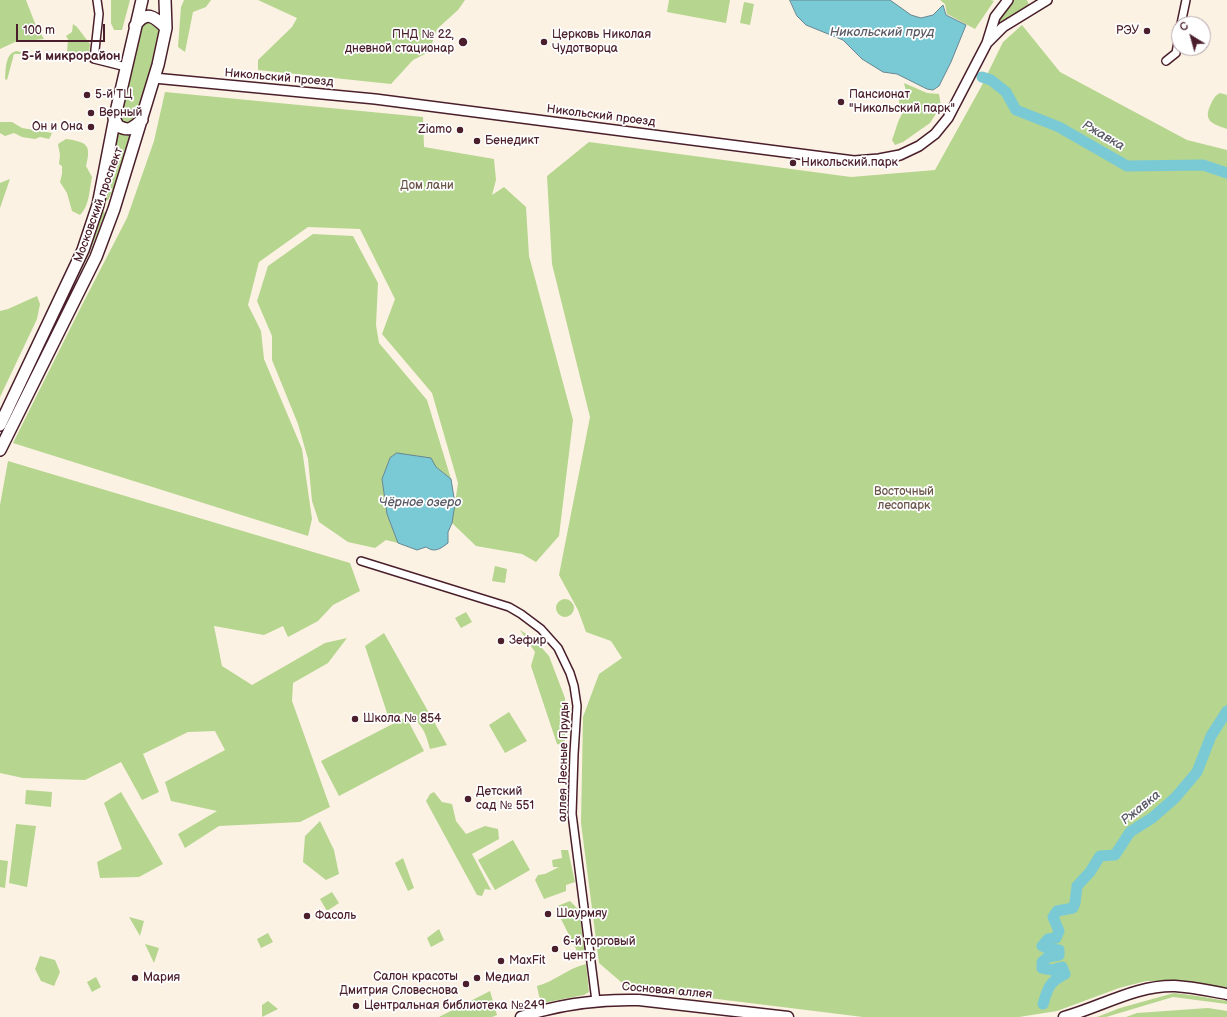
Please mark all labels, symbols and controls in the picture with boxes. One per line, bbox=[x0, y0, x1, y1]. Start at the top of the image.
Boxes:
scale bar bbox=[18, 16, 107, 42]
north arrow bbox=[1171, 16, 1211, 56]
text: С bbox=[1177, 19, 1191, 34]
text: 100 m bbox=[23, 23, 55, 38]
place label: РЭУ bbox=[1116, 24, 1139, 38]
water label: Никольский пруд bbox=[830, 25, 934, 41]
marker: РЭУ bbox=[1142, 26, 1152, 36]
place label: ПНД № 22, дневной стационар bbox=[345, 28, 454, 56]
place label: Церковь Николая Чудотворца bbox=[552, 28, 651, 56]
marker: ПНД № 22, дневной стационар bbox=[457, 36, 469, 48]
marker: Церковь Николая Чудотворца bbox=[539, 37, 549, 47]
district label: 5-й микрорайон bbox=[21, 49, 121, 65]
street label: Никольский проезд bbox=[224, 66, 334, 90]
place label: 5-й ТЦ bbox=[95, 88, 133, 102]
place label: Пансионат "Никольский парк" bbox=[849, 88, 955, 116]
marker: 5-й ТЦ bbox=[82, 90, 92, 100]
marker: Пансионат "Никольский парк" bbox=[836, 97, 846, 107]
street label: Никольский проезд bbox=[546, 102, 656, 130]
place label: Верный bbox=[99, 106, 142, 120]
marker: Верный bbox=[86, 108, 96, 118]
water label: Ржавка bbox=[1079, 118, 1127, 154]
place label: Он и Она bbox=[32, 120, 83, 134]
marker: Он и Она bbox=[86, 122, 96, 132]
place label: Ziamo bbox=[418, 123, 452, 137]
marker: Ziamo bbox=[455, 125, 465, 135]
place label: Бенедикт bbox=[485, 134, 539, 148]
marker: Бенедикт bbox=[472, 136, 482, 146]
street label: Московский проспект bbox=[71, 145, 127, 265]
place label: Никольский парк bbox=[801, 156, 898, 170]
marker: Никольский парк bbox=[788, 158, 798, 168]
park label: Дом лани bbox=[400, 179, 454, 193]
park label: Восточный лесопарк bbox=[874, 485, 934, 513]
water label: Чёрное озеро bbox=[379, 495, 461, 511]
place label: Зефир bbox=[509, 634, 546, 648]
marker: Зефир bbox=[496, 636, 506, 646]
street label: аллея Лесные Пруды bbox=[556, 702, 572, 822]
place label: Школа № 854 bbox=[363, 712, 441, 726]
marker: Школа № 854 bbox=[350, 714, 360, 724]
place label: Детский сад № 551 bbox=[476, 785, 534, 813]
water label: Ржавка bbox=[1118, 787, 1164, 829]
marker: Детский сад № 551 bbox=[463, 794, 473, 804]
place label: Шаурмяу bbox=[556, 907, 607, 921]
place label: Фасоль bbox=[315, 909, 356, 923]
marker: Шаурмяу bbox=[543, 909, 553, 919]
marker: Фасоль bbox=[302, 911, 312, 921]
place label: 6-й торговый центр bbox=[563, 935, 636, 963]
marker: 6-й торговый центр bbox=[550, 944, 560, 954]
place label: MaxFit bbox=[509, 954, 545, 968]
marker: MaxFit bbox=[496, 956, 506, 966]
place label: Салон красоты Дмитрия Словеснова bbox=[339, 970, 458, 998]
place label: Мария bbox=[143, 971, 180, 985]
place label: Медиал bbox=[485, 971, 530, 985]
marker: Мария bbox=[130, 973, 140, 983]
marker: Медиал bbox=[472, 973, 482, 983]
marker: Салон красоты Дмитрия Словеснова bbox=[461, 979, 471, 989]
street label: Сосновая аллея bbox=[621, 980, 713, 1002]
place label: Центральная библиотека №249 bbox=[364, 999, 545, 1013]
marker: Центральная библиотека №249 bbox=[351, 1001, 361, 1011]

